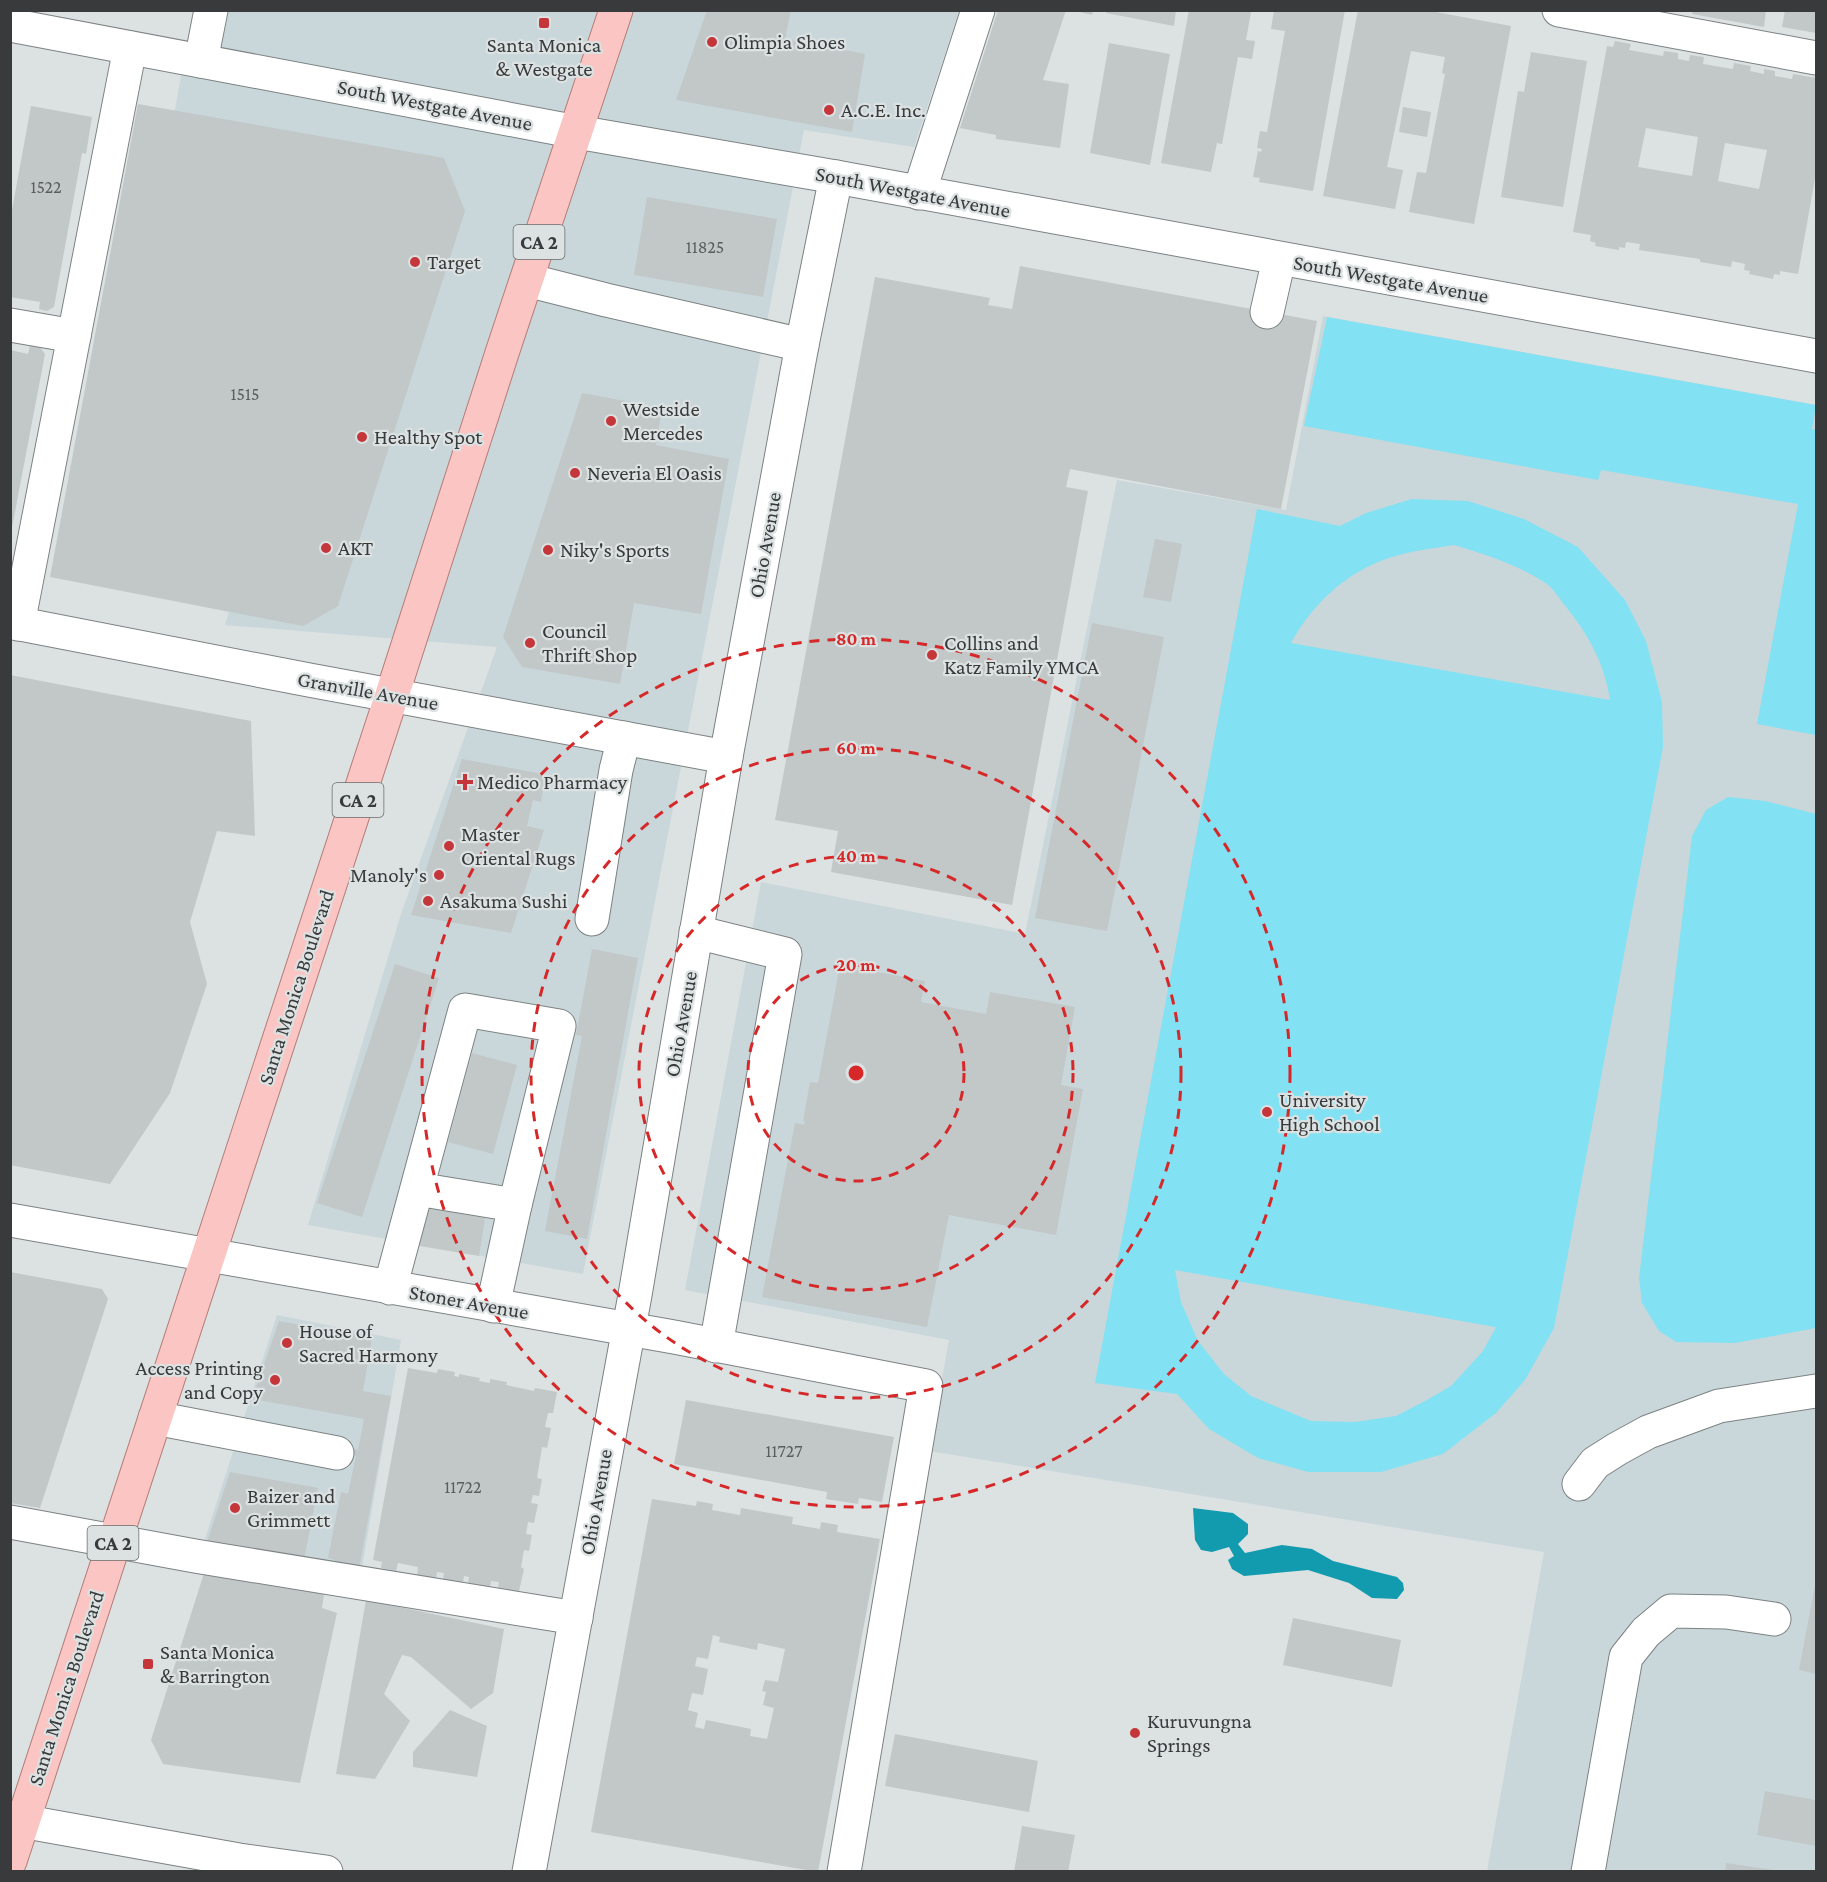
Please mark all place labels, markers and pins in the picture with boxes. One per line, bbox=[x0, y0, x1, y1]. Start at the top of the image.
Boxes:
marker: Santa Monica & Westgate bbox=[537, 16, 551, 30]
place label: Olimpia Shoes bbox=[724, 30, 845, 54]
place label: Santa Monica & Westgate bbox=[487, 33, 601, 81]
marker: Olimpia Shoes bbox=[705, 35, 719, 49]
place label: A.C.E. Inc. bbox=[841, 98, 926, 122]
marker: A.C.E. Inc. bbox=[822, 103, 836, 117]
place label: Target bbox=[427, 250, 482, 274]
marker: Target bbox=[408, 255, 422, 269]
place label: Westside Mercedes bbox=[623, 397, 703, 445]
marker: Westside Mercedes bbox=[604, 414, 618, 428]
place label: Healthy Spot bbox=[374, 425, 483, 449]
marker: Healthy Spot bbox=[355, 430, 369, 444]
place label: Neveria El Oasis bbox=[587, 461, 722, 485]
marker: Neveria El Oasis bbox=[568, 466, 582, 480]
place label: AKT bbox=[338, 536, 374, 560]
place label: Niky's Sports bbox=[560, 538, 669, 562]
marker: AKT bbox=[319, 541, 333, 555]
marker: Niky's Sports bbox=[541, 543, 555, 557]
place label: Council Thrift Shop bbox=[542, 619, 637, 667]
place label: Collins and Katz Family YMCA bbox=[944, 631, 1099, 679]
marker: Council Thrift Shop bbox=[523, 636, 537, 650]
marker: Collins and Katz Family YMCA bbox=[925, 648, 939, 662]
place label: Medico Pharmacy bbox=[477, 770, 627, 794]
marker: Medico Pharmacy bbox=[458, 775, 472, 789]
place label: Master Oriental Rugs bbox=[461, 822, 575, 870]
marker: Master Oriental Rugs bbox=[442, 839, 456, 853]
place label: Manoly's bbox=[350, 863, 427, 887]
marker: Manoly's bbox=[432, 868, 446, 882]
place label: Asakuma Sushi bbox=[440, 889, 568, 913]
marker: Asakuma Sushi bbox=[421, 894, 435, 908]
centre of rings bbox=[846, 1063, 866, 1083]
place label: University High School bbox=[1279, 1088, 1380, 1136]
marker: University High School bbox=[1260, 1105, 1274, 1119]
place label: House of Sacred Harmony bbox=[299, 1319, 438, 1367]
marker: House of Sacred Harmony bbox=[280, 1336, 294, 1350]
place label: Access Printing and Copy bbox=[136, 1356, 263, 1404]
marker: Access Printing and Copy bbox=[268, 1373, 282, 1387]
place label: Baizer and Grimmett bbox=[247, 1484, 335, 1532]
marker: Baizer and Grimmett bbox=[228, 1501, 242, 1515]
place label: Santa Monica & Barrington bbox=[160, 1640, 275, 1688]
marker: Santa Monica & Barrington bbox=[141, 1657, 155, 1671]
place label: Kuruvungna Springs bbox=[1147, 1709, 1252, 1757]
marker: Kuruvungna Springs bbox=[1128, 1726, 1142, 1740]

